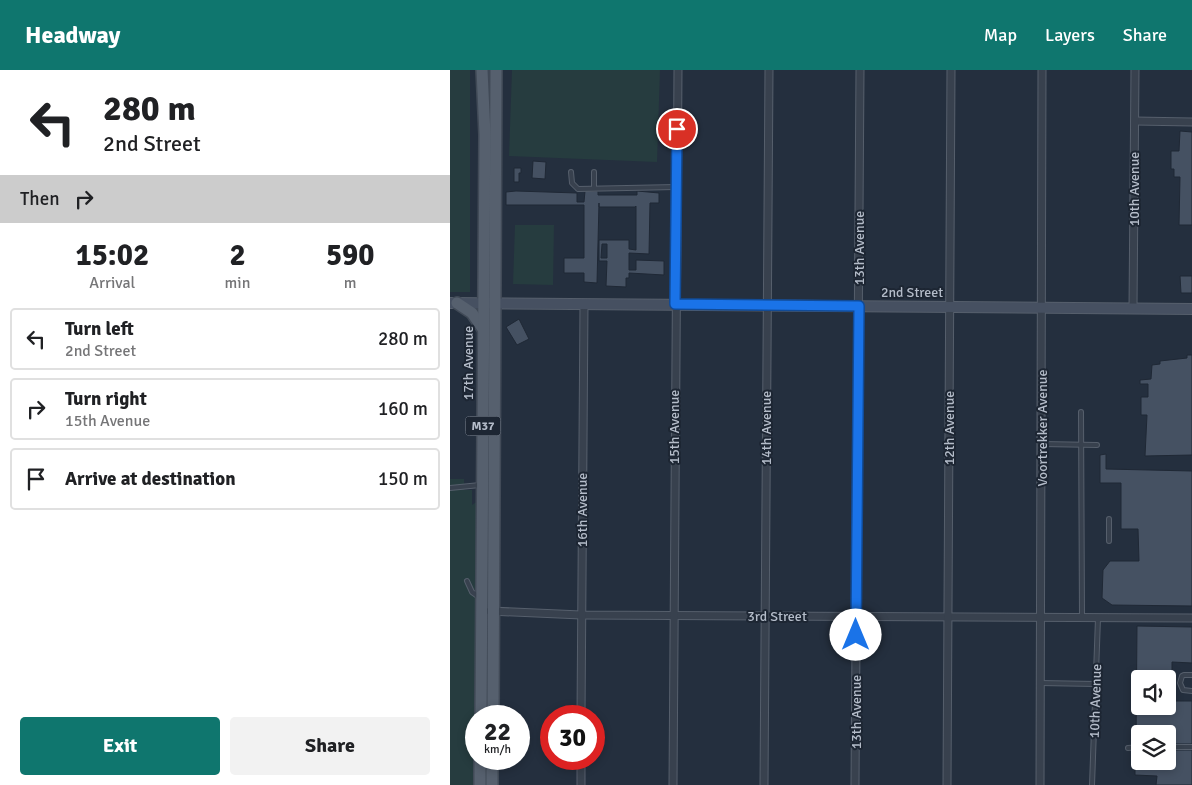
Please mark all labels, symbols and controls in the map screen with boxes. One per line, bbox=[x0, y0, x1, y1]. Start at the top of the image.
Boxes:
text: Headway bbox=[25, 20, 121, 50]
text: Map bbox=[984, 24, 1017, 46]
text: Layers bbox=[1045, 24, 1095, 46]
text: Share bbox=[1123, 24, 1167, 46]
text: 280 m bbox=[103, 87, 196, 130]
icon: left bbox=[20, 90, 85, 155]
pin bbox=[656, 108, 698, 150]
icon: arrive bbox=[663, 115, 691, 143]
text: 2nd Street bbox=[103, 130, 201, 157]
street label: 10th Avenue bbox=[1126, 152, 1143, 226]
icon: right bbox=[70, 185, 98, 213]
text: Then bbox=[20, 187, 60, 211]
street label: 13th Avenue bbox=[851, 211, 868, 285]
text: 15:02 bbox=[75, 237, 149, 274]
text: 2 bbox=[229, 237, 246, 274]
text: 590 bbox=[326, 237, 374, 274]
text: Arrival bbox=[89, 273, 135, 293]
text: min bbox=[225, 273, 250, 293]
text: m bbox=[344, 273, 357, 293]
street label: 2nd Street bbox=[881, 284, 943, 301]
text: Turn left bbox=[65, 317, 134, 341]
icon: left bbox=[22, 325, 50, 353]
street label: 17th Avenue bbox=[460, 326, 477, 400]
text: 280 m bbox=[378, 327, 428, 351]
text: 2nd Street bbox=[65, 341, 136, 361]
street label: Voortrekker Avenue bbox=[1034, 370, 1051, 486]
text: Turn right bbox=[65, 387, 147, 411]
street label: 15th Avenue bbox=[666, 390, 683, 464]
street label: 14th Avenue bbox=[758, 391, 775, 465]
street label: 12th Avenue bbox=[941, 391, 958, 465]
icon: right bbox=[22, 395, 50, 423]
text: 160 m bbox=[378, 397, 428, 421]
text: 15th Avenue bbox=[65, 411, 150, 431]
road number: M37 bbox=[465, 416, 500, 436]
icon: arrive bbox=[22, 465, 50, 493]
text: Arrive at destination bbox=[65, 467, 236, 491]
text: 150 m bbox=[378, 467, 428, 491]
street label: 16th Avenue bbox=[574, 473, 591, 547]
street label: 3rd Street bbox=[747, 608, 807, 625]
position arrow bbox=[829, 608, 881, 660]
street label: 10th Avenue bbox=[1086, 663, 1105, 739]
map controls bbox=[1131, 670, 1176, 770]
button: sound bbox=[1131, 670, 1176, 715]
street label: 13th Avenue bbox=[848, 675, 865, 749]
speed limit sign: 30 bbox=[540, 705, 605, 770]
text: 22 bbox=[484, 716, 511, 747]
button: Exit bbox=[20, 717, 220, 775]
button: Share bbox=[230, 717, 430, 775]
button: layers bbox=[1131, 725, 1176, 770]
text: km/h bbox=[484, 742, 511, 757]

